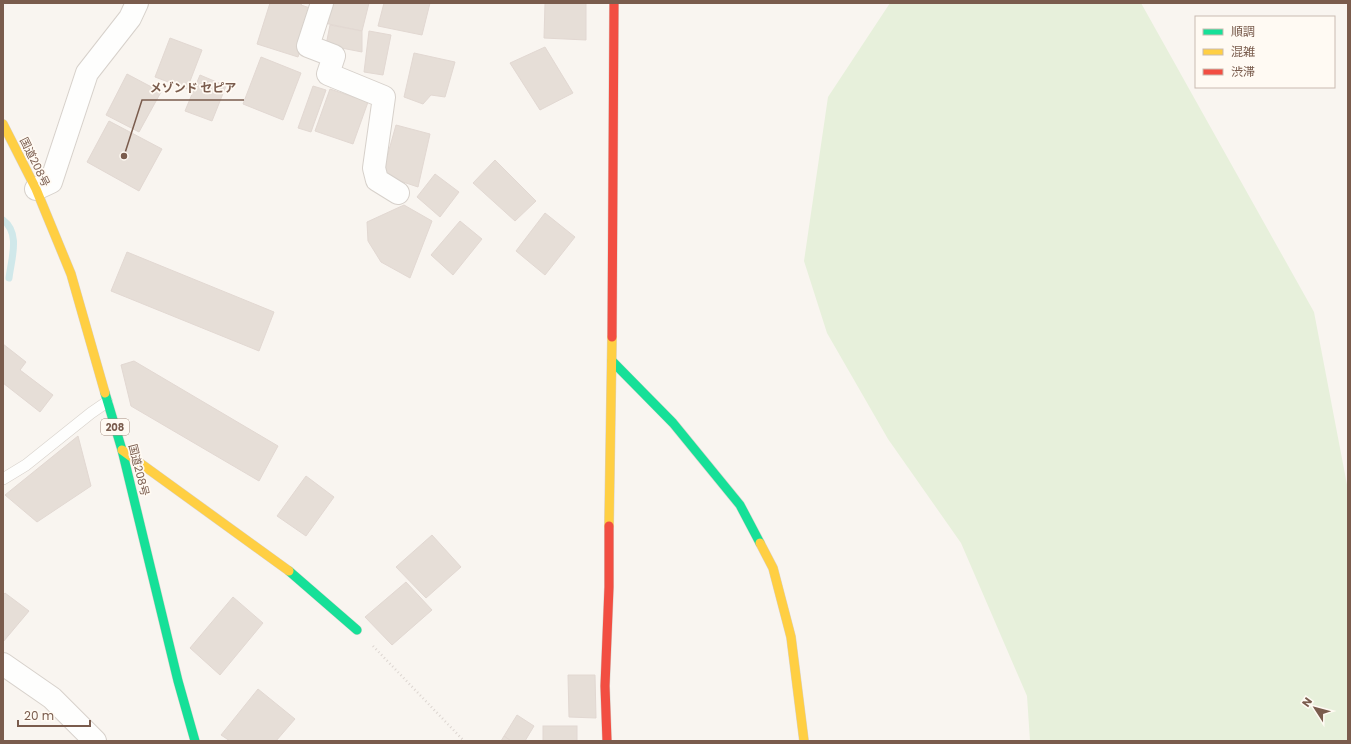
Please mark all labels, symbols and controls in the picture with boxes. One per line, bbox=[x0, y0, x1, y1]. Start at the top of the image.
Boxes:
legend bbox=[1195, 16, 1335, 88]
text: 順調 bbox=[1231, 23, 1255, 40]
text: 混雑 bbox=[1231, 43, 1255, 60]
text: 渋滞 bbox=[1231, 63, 1255, 80]
callout: メゾンド セピア bbox=[142, 76, 244, 100]
text: メゾンド セピア bbox=[150, 79, 236, 96]
street label: 国道208号 bbox=[16, 135, 54, 189]
road number: 208 bbox=[101, 419, 129, 435]
street label: 国道208号 bbox=[125, 442, 153, 498]
north arrow bbox=[1295, 688, 1335, 728]
text: N bbox=[1298, 694, 1316, 710]
scale bar bbox=[18, 702, 90, 728]
text: 20 m bbox=[24, 707, 54, 724]

